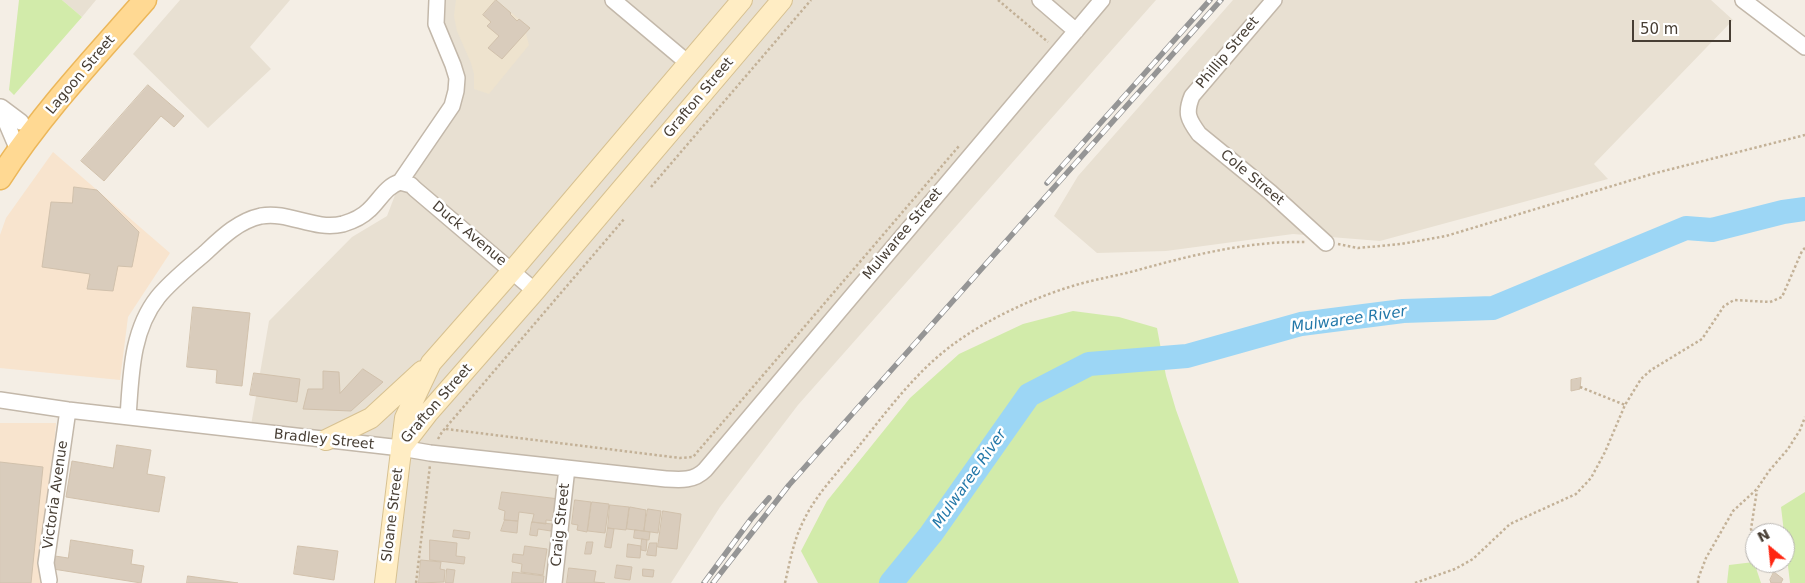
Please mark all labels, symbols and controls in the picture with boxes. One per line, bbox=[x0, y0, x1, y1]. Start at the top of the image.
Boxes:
scale bar bbox=[1635, 10, 1734, 42]
street label: Phillip Street bbox=[1193, 14, 1263, 92]
text: 50 m bbox=[1640, 20, 1678, 38]
street label: Lagoon Street bbox=[43, 32, 119, 118]
street label: Grafton Street bbox=[660, 54, 738, 142]
street label: Cole Street bbox=[1217, 147, 1287, 209]
street label: Mulwaree Street bbox=[860, 185, 946, 283]
street label: Duck Avenue bbox=[428, 198, 510, 270]
water label: Mulwaree River bbox=[1290, 303, 1408, 337]
street label: Grafton Street bbox=[398, 361, 476, 447]
street label: Bradley Street bbox=[273, 426, 375, 454]
water label: Mulwaree River bbox=[929, 426, 1011, 532]
street label: Victoria Avenue bbox=[40, 440, 72, 550]
street label: Sloane Street bbox=[379, 467, 407, 563]
street label: Craig Street bbox=[548, 482, 574, 568]
north arrow bbox=[1745, 523, 1795, 573]
text: N bbox=[1754, 526, 1772, 545]

